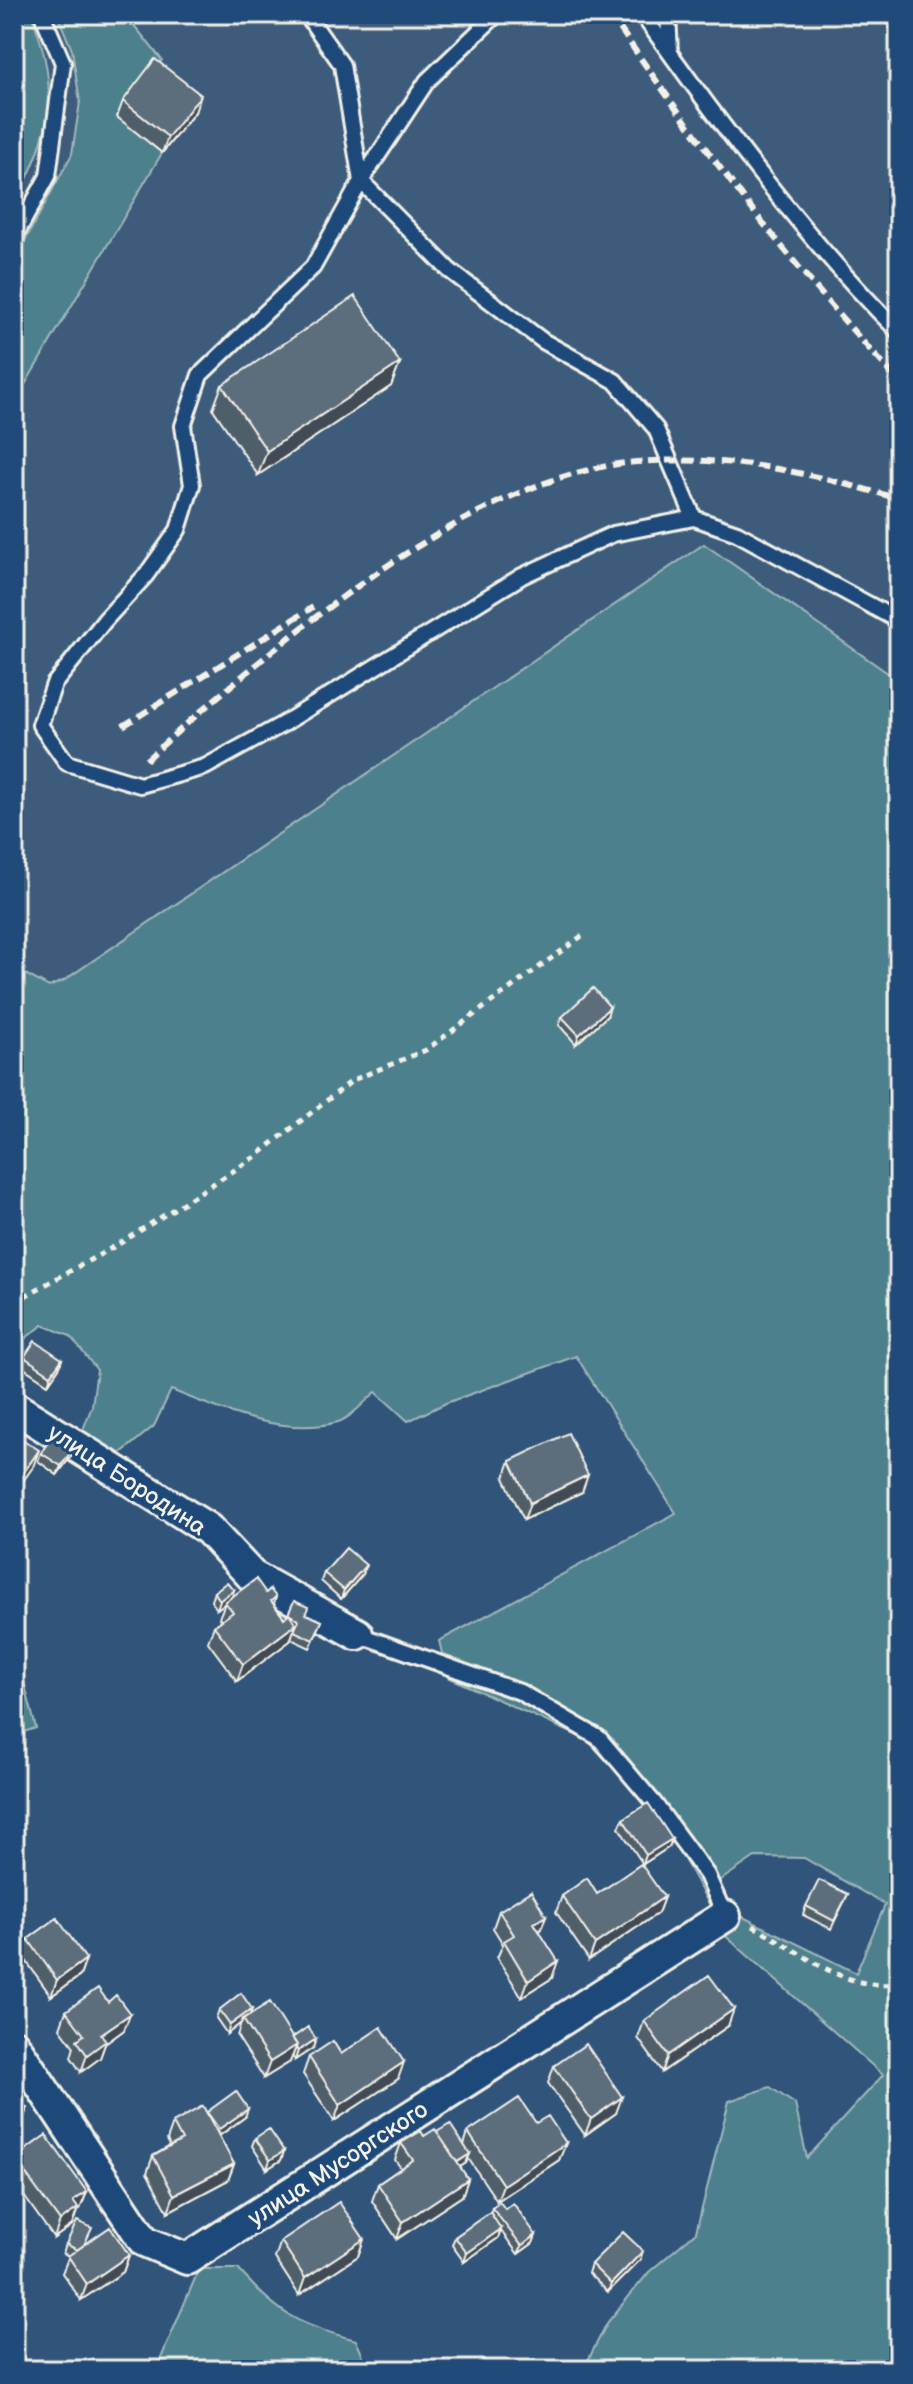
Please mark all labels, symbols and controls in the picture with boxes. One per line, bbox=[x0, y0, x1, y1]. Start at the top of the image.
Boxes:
street label: улица Бородина bbox=[42, 1418, 212, 1542]
street label: улица Мусоргского bbox=[243, 2095, 433, 2233]

